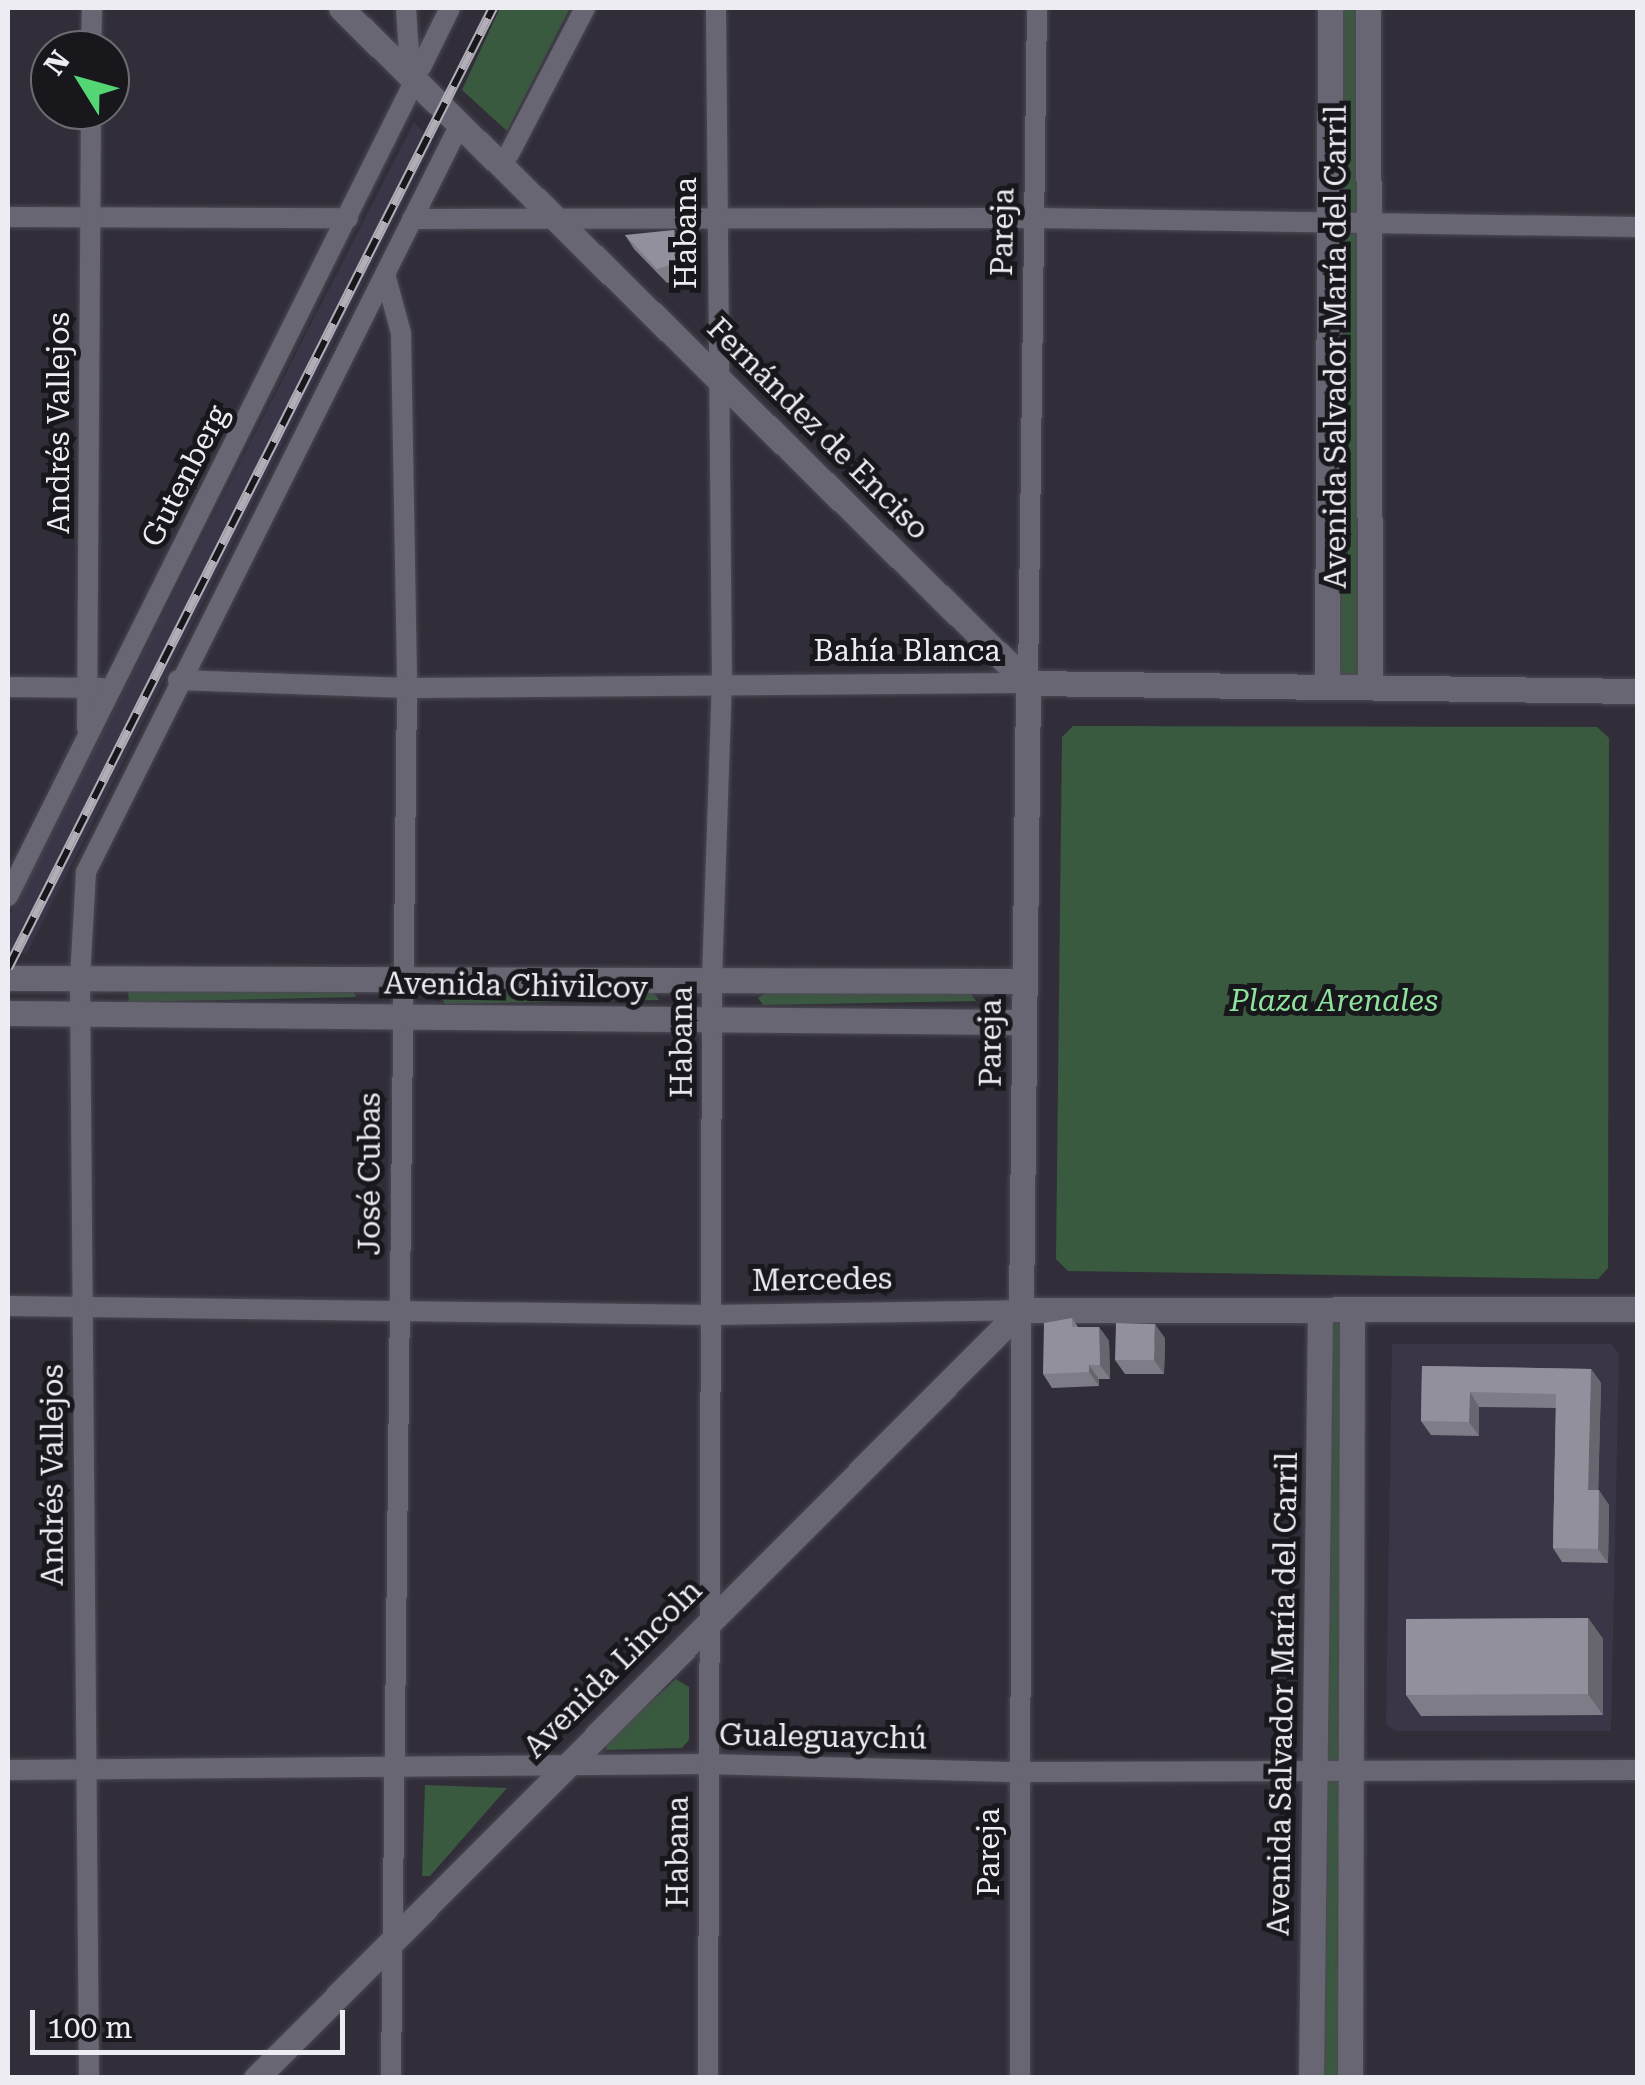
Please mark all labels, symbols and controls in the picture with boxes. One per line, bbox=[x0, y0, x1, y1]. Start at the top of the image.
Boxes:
north arrow bbox=[30, 30, 130, 130]
text: N bbox=[38, 44, 77, 81]
street label: Avenida Salvador María del Carril bbox=[1318, 105, 1354, 589]
street label: Habana bbox=[668, 177, 704, 289]
street label: Pareja bbox=[984, 188, 1022, 276]
street label: Fernández de Enciso bbox=[700, 311, 936, 547]
street label: Andrés Vallejos bbox=[41, 312, 77, 534]
street label: Gutenberg bbox=[134, 399, 236, 553]
street label: Bahía Blanca bbox=[814, 633, 1000, 669]
street label: Avenida Chivilcoy bbox=[384, 966, 648, 1006]
park label: Plaza Arenales bbox=[1230, 983, 1438, 1019]
street label: Habana bbox=[664, 986, 700, 1098]
street label: Pareja bbox=[973, 999, 1009, 1087]
street label: José Cubas bbox=[352, 1092, 388, 1256]
street label: Mercedes bbox=[752, 1261, 892, 1299]
street label: Andrés Vallejos bbox=[35, 1364, 71, 1586]
street label: Avenida Salvador María del Carril bbox=[1261, 1452, 1305, 1936]
street label: Avenida Lincoln bbox=[517, 1573, 709, 1765]
street label: Gualeguaychú bbox=[719, 1717, 927, 1757]
street label: Habana bbox=[660, 1796, 696, 1908]
street label: Pareja bbox=[971, 1808, 1007, 1896]
scale bar bbox=[35, 1990, 350, 2052]
text: 100 m bbox=[47, 2010, 132, 2045]

